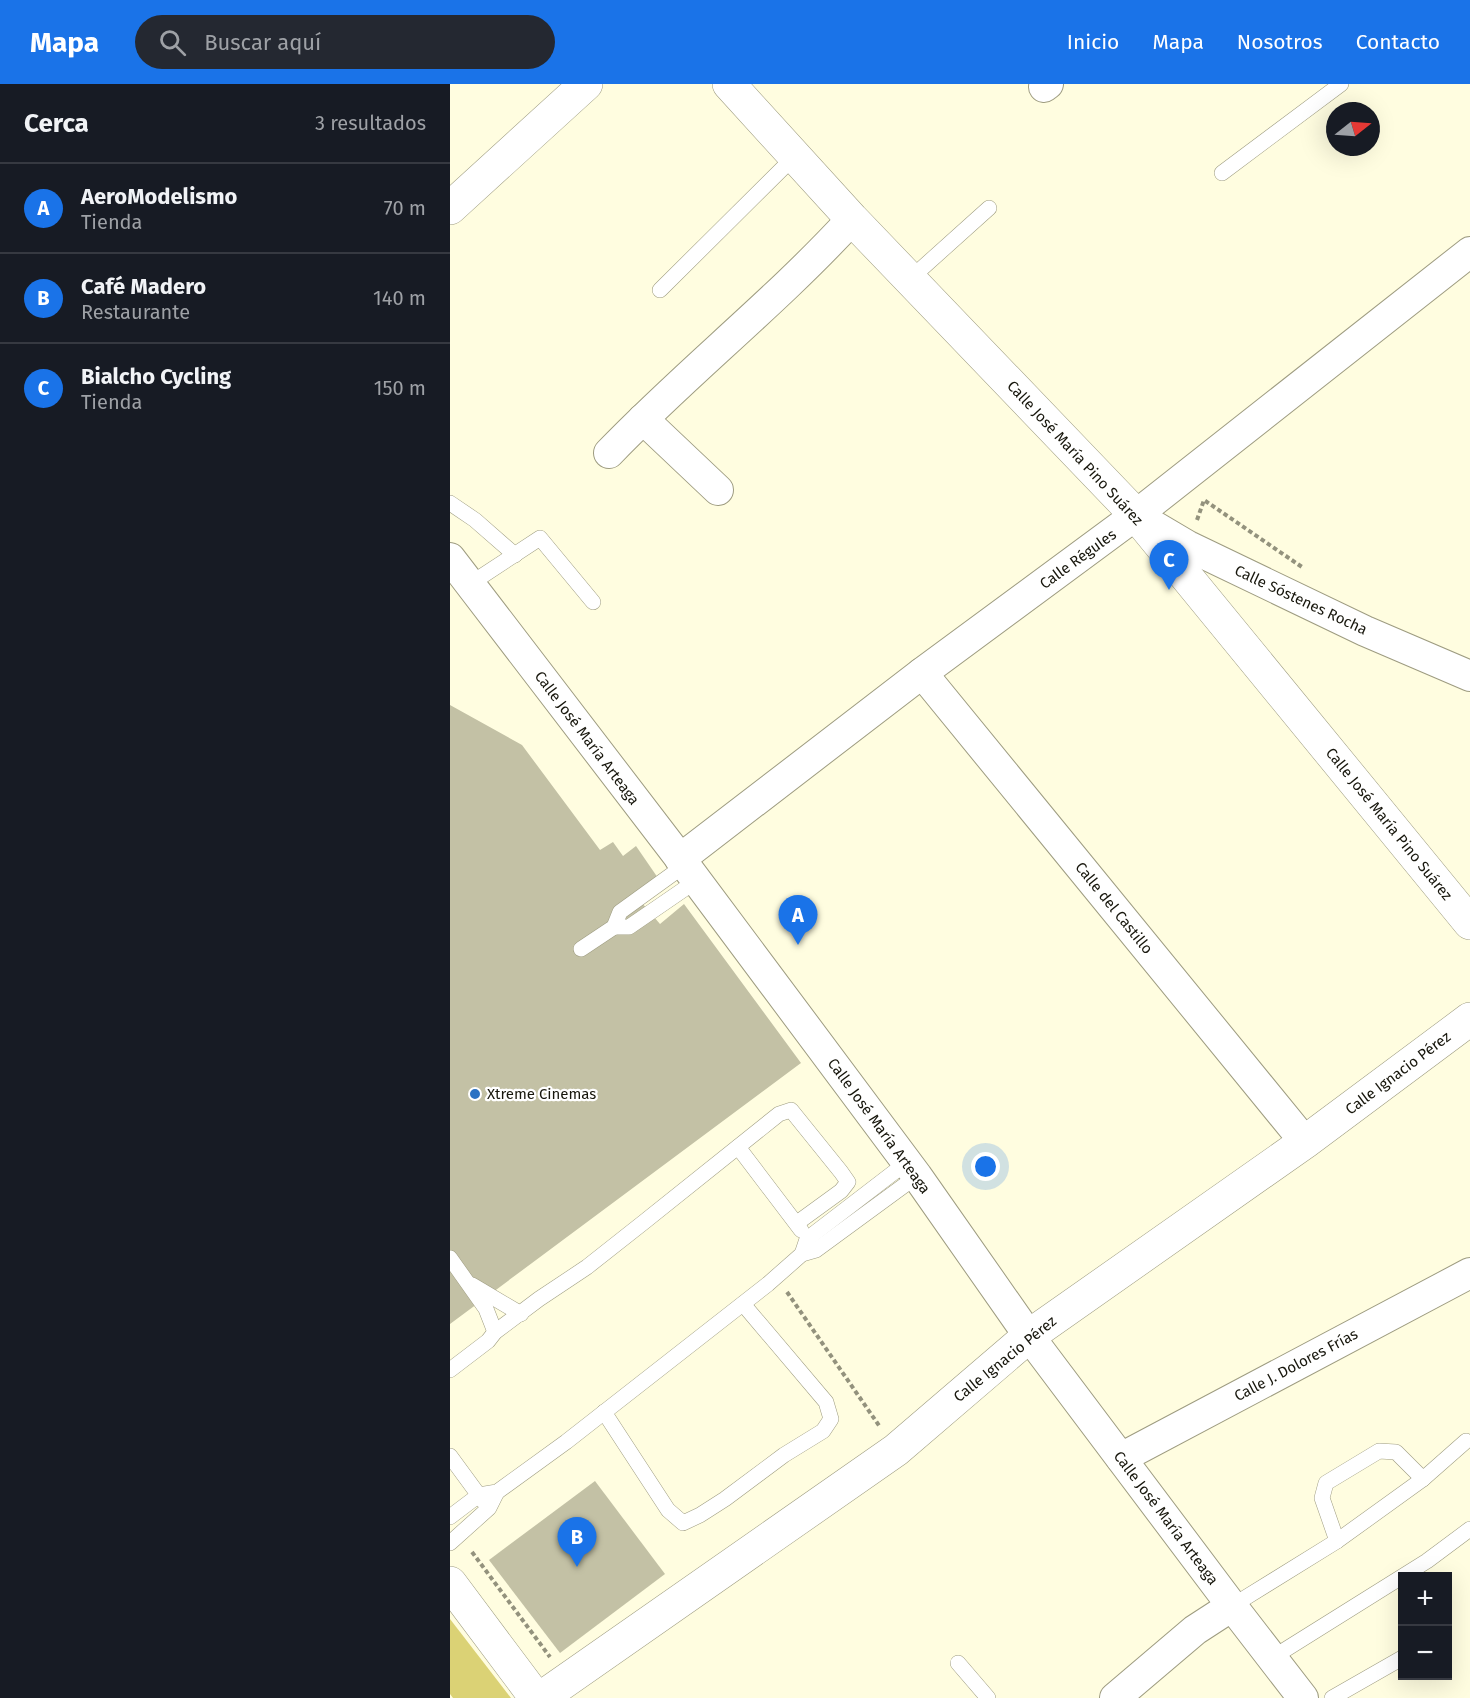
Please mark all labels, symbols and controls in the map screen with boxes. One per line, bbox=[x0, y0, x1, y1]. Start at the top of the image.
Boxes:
search box bbox=[135, 15, 555, 69]
text: Mapa bbox=[30, 26, 99, 59]
icon: search bbox=[156, 26, 189, 59]
text: Buscar aquí bbox=[204, 29, 321, 56]
text: Inicio bbox=[1067, 29, 1119, 55]
text: Mapa bbox=[1152, 29, 1204, 55]
text: Nosotros bbox=[1237, 29, 1323, 55]
text: Contacto bbox=[1356, 29, 1440, 55]
north arrow bbox=[1326, 102, 1380, 156]
text: Cerca bbox=[24, 108, 89, 139]
text: 3 resultados bbox=[315, 111, 426, 135]
text: AeroModelismo bbox=[81, 183, 237, 210]
text: A bbox=[38, 196, 49, 220]
text: 70 m bbox=[384, 196, 426, 220]
text: Tienda bbox=[81, 210, 142, 234]
text: Café Madero bbox=[81, 273, 206, 300]
text: B bbox=[37, 286, 50, 310]
text: 140 m bbox=[373, 286, 426, 310]
text: Restaurante bbox=[81, 300, 190, 324]
text: Bialcho Cycling bbox=[81, 363, 231, 390]
text: C bbox=[38, 376, 49, 400]
text: 150 m bbox=[374, 376, 426, 400]
street label: Calle José María Pino Suárez bbox=[1003, 377, 1147, 529]
text: Tienda bbox=[81, 390, 142, 414]
street label: Calle Régules bbox=[1036, 525, 1120, 593]
pin: C bbox=[1150, 540, 1188, 590]
street label: Calle Sóstenes Rocha bbox=[1232, 561, 1370, 639]
street label: Calle José María Arteaga bbox=[531, 668, 643, 808]
street label: Calle José María Pino Suárez bbox=[1322, 744, 1456, 904]
street label: Calle del Castillo bbox=[1071, 858, 1157, 958]
pin: A bbox=[778, 896, 818, 945]
street label: Calle Ignacio Pérez bbox=[1342, 1027, 1454, 1118]
street label: Calle José María Arteaga bbox=[824, 1055, 934, 1197]
place label: Xtreme Cinemas bbox=[487, 1085, 596, 1103]
marker: Xtreme Cinemas bbox=[468, 1087, 482, 1101]
your location bbox=[971, 1152, 1000, 1181]
street label: Calle Ignacio Pérez bbox=[950, 1312, 1060, 1406]
street label: Calle J. Dolores Frías bbox=[1231, 1325, 1361, 1405]
street label: Calle José María Arteaga bbox=[1110, 1448, 1222, 1588]
pin: B bbox=[558, 1518, 596, 1567]
map controls bbox=[1398, 1572, 1452, 1680]
button: + bbox=[1398, 1572, 1452, 1626]
button: − bbox=[1398, 1626, 1452, 1680]

